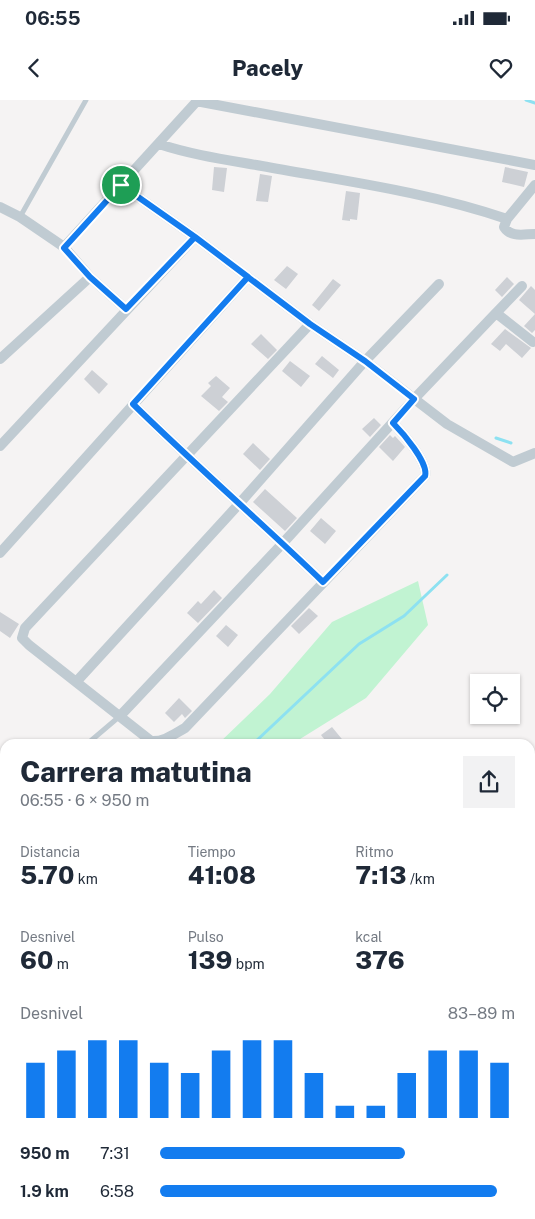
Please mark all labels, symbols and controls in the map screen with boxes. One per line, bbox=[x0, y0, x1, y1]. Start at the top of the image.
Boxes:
text: 06:55 bbox=[25, 7, 81, 29]
icon: back bbox=[20, 54, 48, 82]
icon: heart bbox=[487, 54, 515, 82]
text: Pacely bbox=[232, 55, 303, 81]
pin bbox=[100, 164, 142, 206]
icon: arrive bbox=[107, 171, 135, 199]
map controls bbox=[470, 674, 520, 724]
button: locate bbox=[470, 674, 520, 724]
text: Carrera matutina bbox=[20, 755, 252, 788]
button: share bbox=[463, 756, 515, 808]
text: 06:55 · 6 × 950 m bbox=[20, 791, 149, 810]
text: Distancia bbox=[20, 844, 80, 860]
text: Tiempo bbox=[188, 844, 236, 860]
text: Ritmo bbox=[355, 844, 394, 860]
text: 5.70 bbox=[20, 860, 74, 890]
text: 41:08 bbox=[188, 860, 256, 890]
text: 7:13 bbox=[355, 860, 407, 890]
text: km bbox=[74, 871, 98, 887]
text: /km bbox=[407, 871, 435, 887]
text: Desnivel bbox=[20, 929, 75, 945]
text: Pulso bbox=[188, 929, 224, 945]
text: kcal bbox=[355, 929, 382, 945]
text: 60 bbox=[20, 945, 53, 975]
text: 139 bbox=[188, 945, 232, 975]
text: 376 bbox=[355, 945, 405, 975]
text: m bbox=[53, 956, 69, 972]
text: bpm bbox=[232, 956, 265, 972]
text: Desnivel bbox=[20, 1004, 83, 1023]
text: 83–89 m bbox=[448, 1004, 515, 1023]
text: 950 m bbox=[20, 1144, 70, 1163]
text: 7:31 bbox=[100, 1144, 130, 1163]
text: 1.9 km bbox=[20, 1182, 69, 1201]
text: 6:58 bbox=[100, 1182, 134, 1201]

